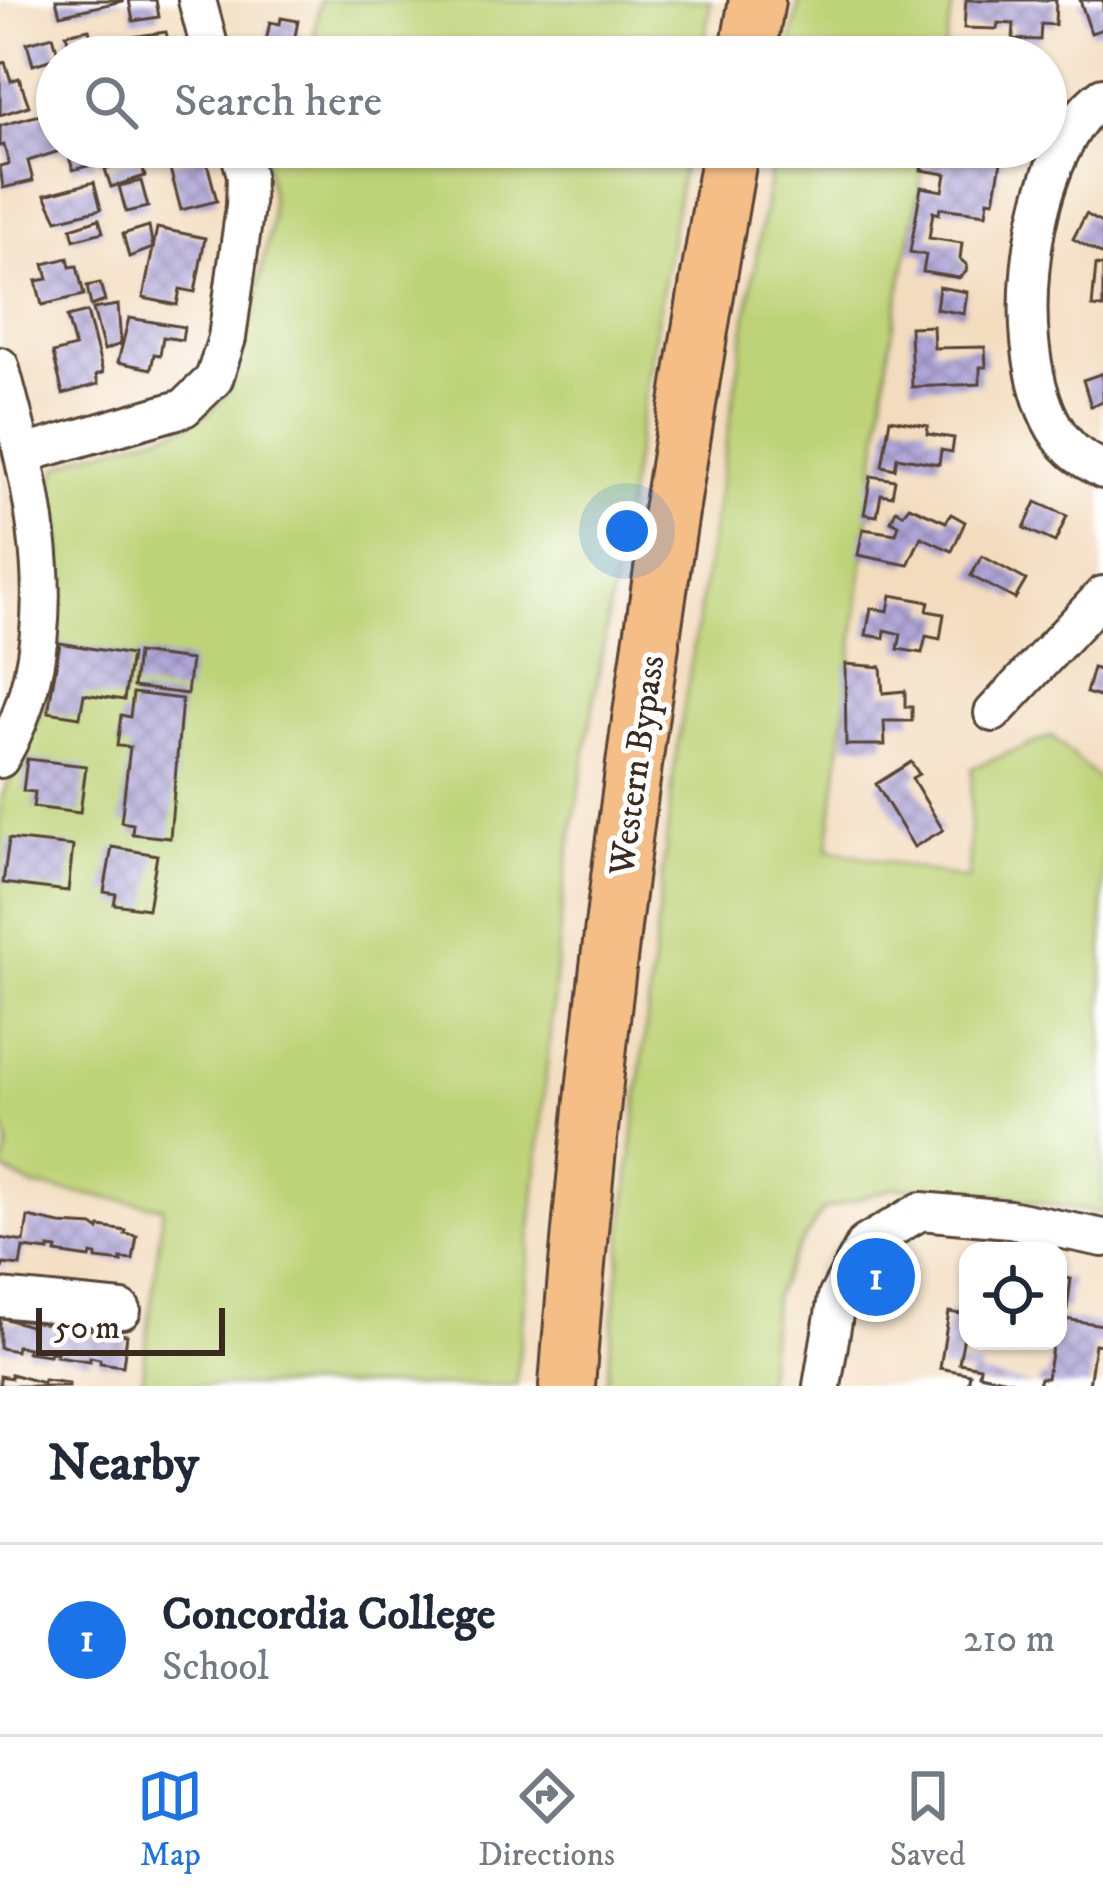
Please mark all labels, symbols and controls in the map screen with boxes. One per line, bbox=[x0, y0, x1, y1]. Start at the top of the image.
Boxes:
search box bbox=[36, 36, 1067, 168]
icon: search bbox=[78, 69, 144, 135]
text: Search here bbox=[174, 74, 382, 130]
your location bbox=[597, 501, 657, 561]
street label: Western Bypass bbox=[600, 652, 675, 879]
pin: 1 bbox=[837, 1232, 915, 1322]
map controls bbox=[959, 1242, 1067, 1350]
button: locate bbox=[959, 1242, 1067, 1350]
scale bar bbox=[36, 1302, 225, 1355]
text: 50 m bbox=[54, 1308, 120, 1349]
text: Nearby bbox=[48, 1432, 199, 1496]
text: Concordia College bbox=[162, 1587, 495, 1643]
text: 1 bbox=[80, 1615, 94, 1664]
text: 210 m bbox=[963, 1615, 1055, 1664]
text: School bbox=[162, 1643, 269, 1692]
tab: Map bbox=[137, 1763, 203, 1876]
tab: Directions bbox=[478, 1763, 615, 1876]
tab: Saved bbox=[890, 1763, 966, 1876]

